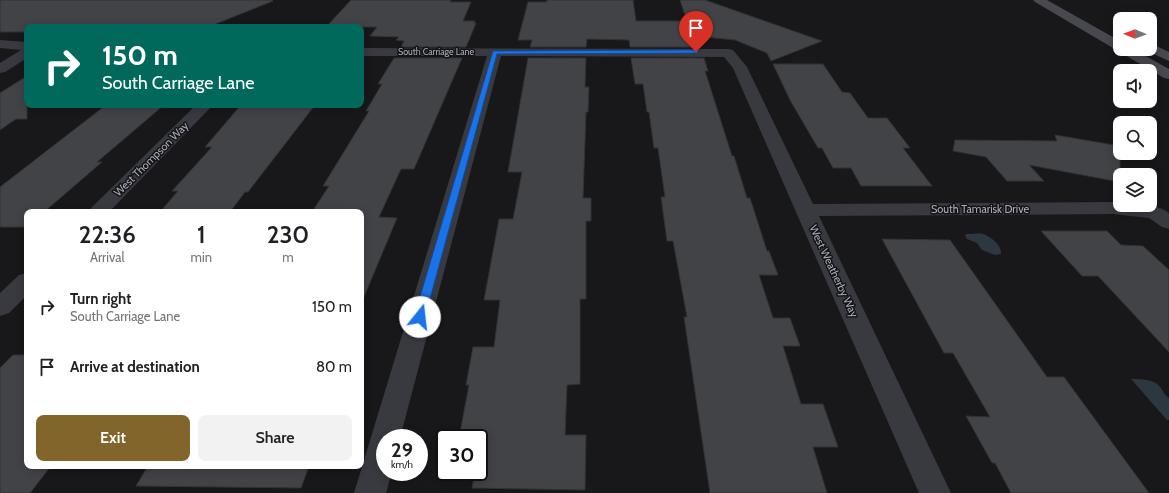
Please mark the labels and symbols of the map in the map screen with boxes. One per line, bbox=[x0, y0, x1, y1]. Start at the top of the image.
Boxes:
pin bbox=[679, 11, 713, 52]
north arrow bbox=[1113, 12, 1157, 56]
street label: South Carriage Lane bbox=[398, 46, 474, 57]
street label: West Thompson Way bbox=[111, 118, 192, 199]
street label: South Tamarisk Drive bbox=[931, 202, 1029, 216]
street label: West Weatherby Way bbox=[806, 222, 862, 320]
position arrow bbox=[399, 296, 441, 338]
speed limit sign: 30 bbox=[436, 429, 488, 481]

